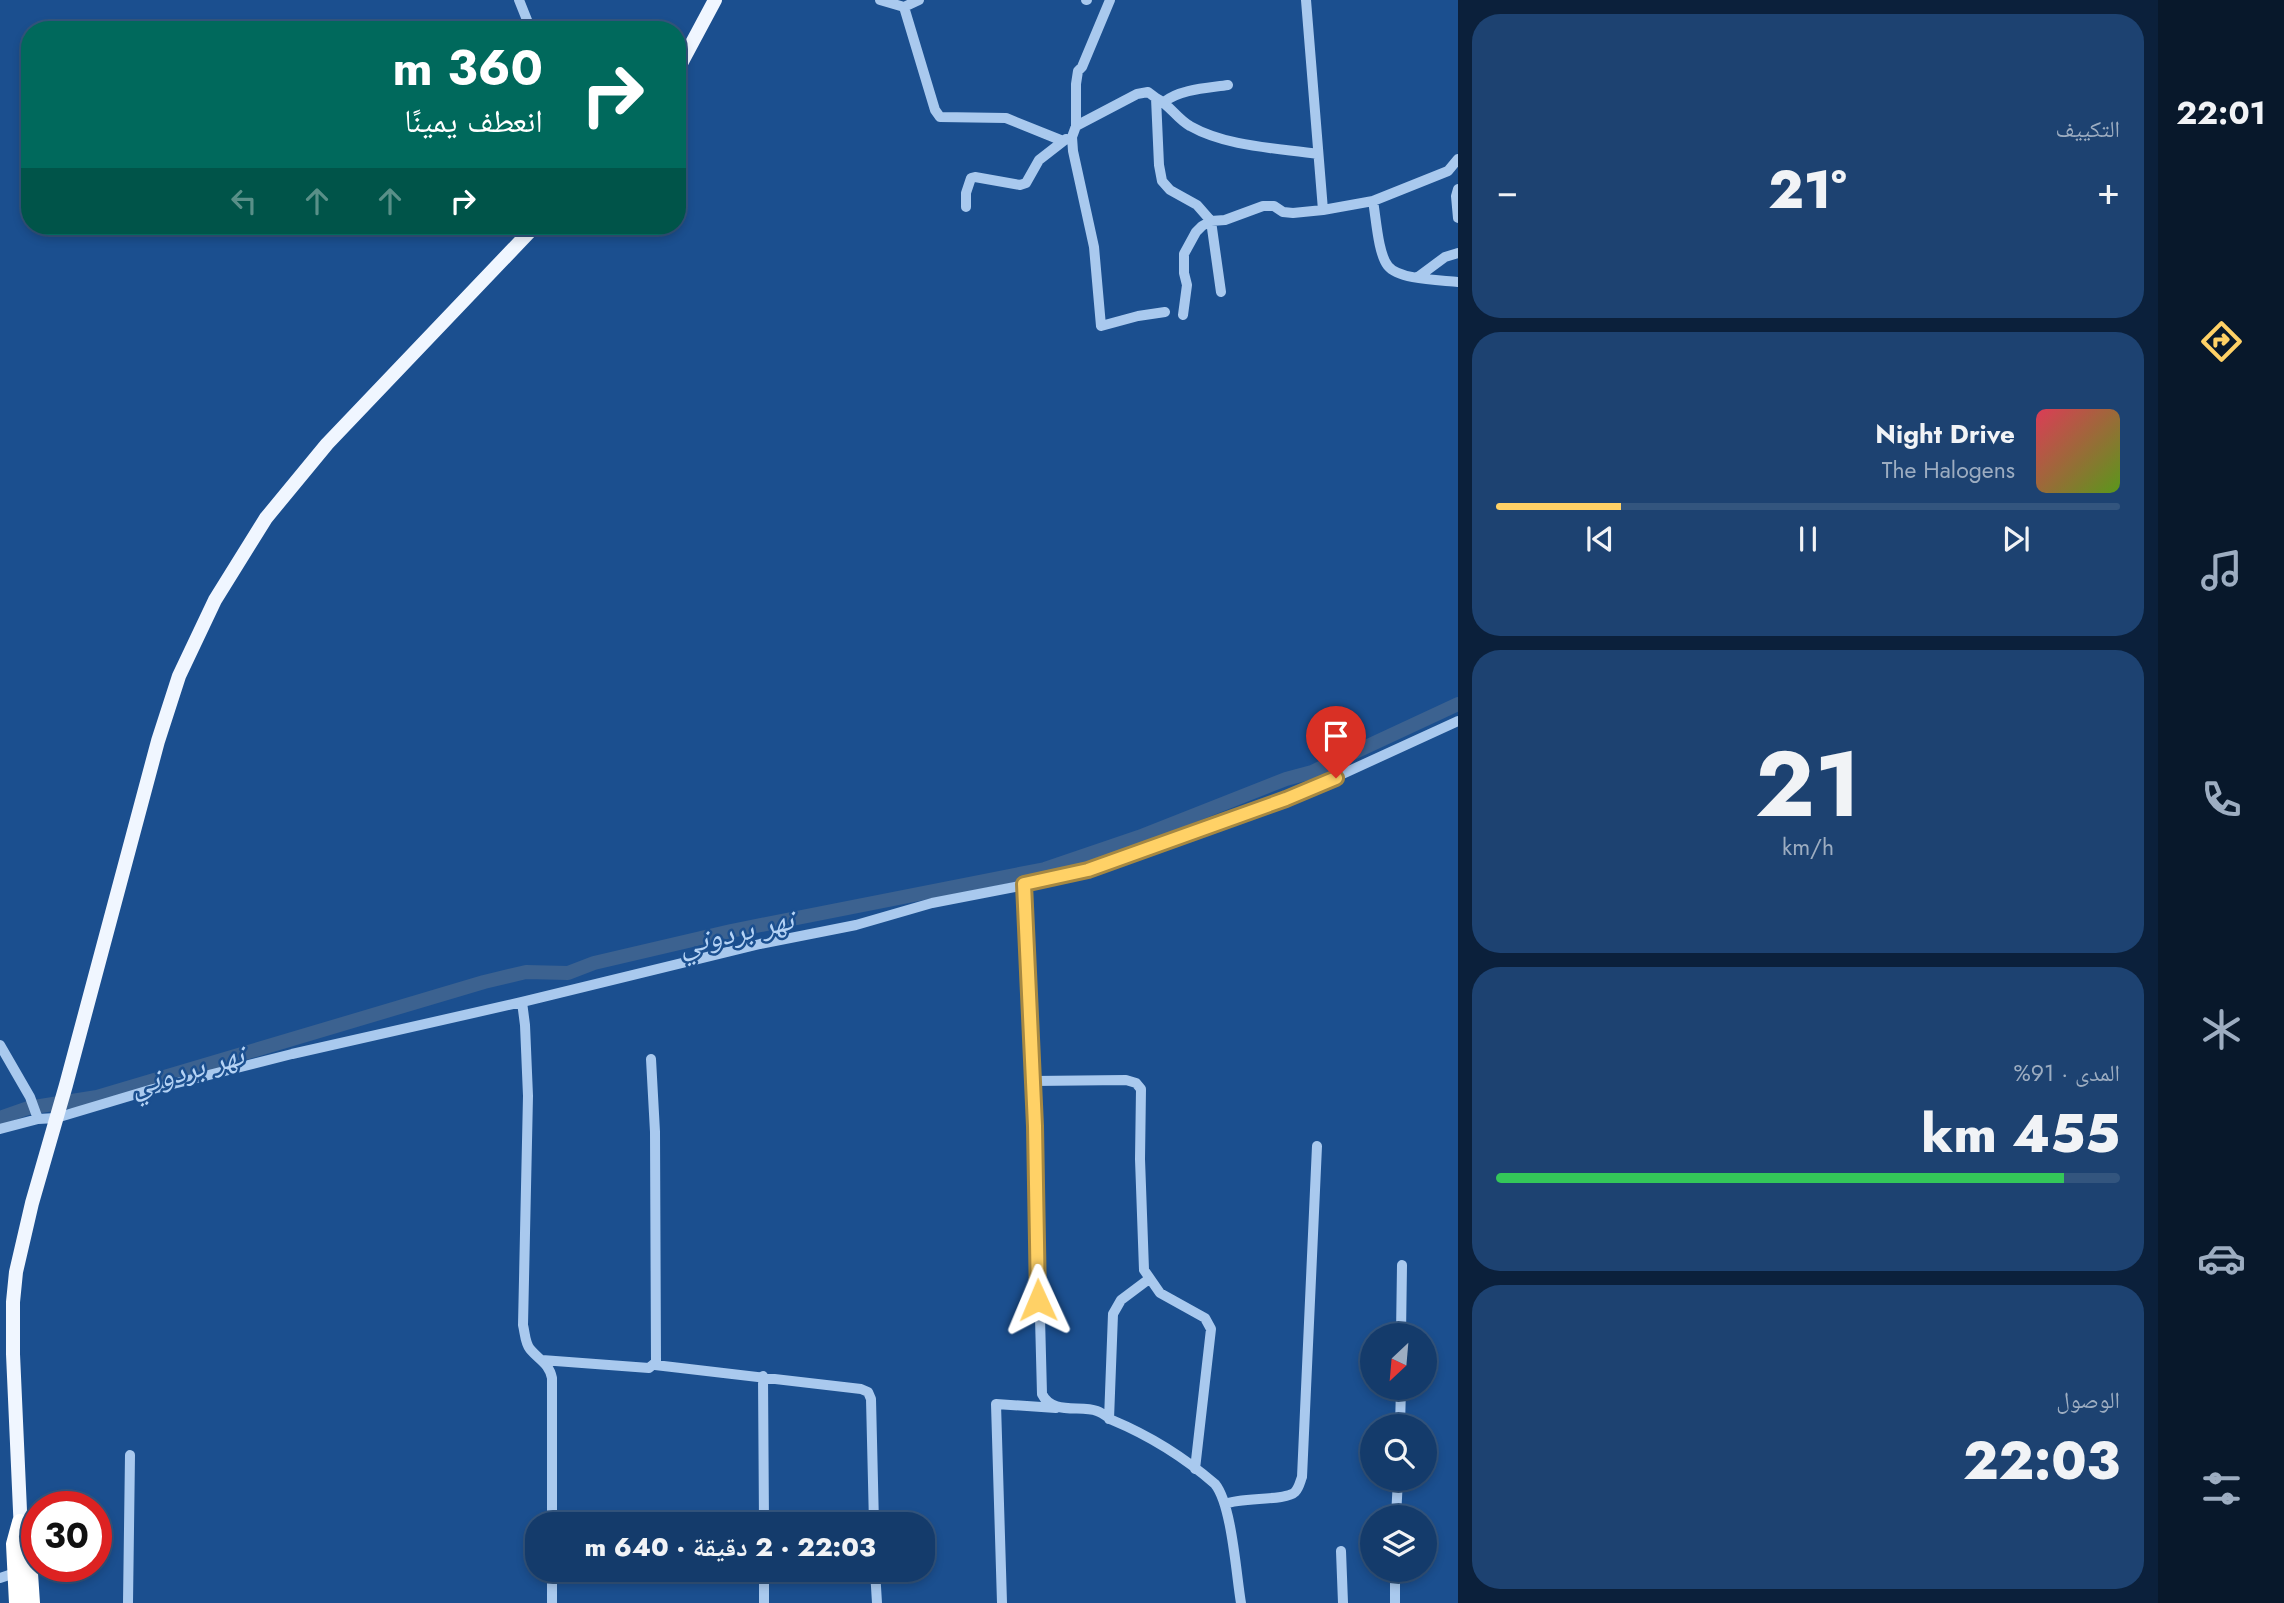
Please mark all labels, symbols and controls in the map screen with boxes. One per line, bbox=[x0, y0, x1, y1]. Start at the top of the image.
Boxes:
text: 360 m bbox=[392, 33, 543, 103]
icon: right bbox=[567, 49, 658, 140]
text: 22:01 bbox=[2176, 90, 2266, 136]
text: انعطف يمينًا bbox=[404, 98, 543, 144]
text: التكييف bbox=[2055, 112, 2120, 146]
text: 21° bbox=[1768, 152, 1847, 228]
text: − bbox=[1496, 163, 1518, 218]
text: + bbox=[2097, 163, 2120, 218]
icon: left bbox=[225, 182, 263, 220]
icon: ahead bbox=[298, 182, 336, 220]
icon: ahead bbox=[371, 182, 409, 220]
icon: right bbox=[444, 182, 482, 220]
icon: directions bbox=[2197, 317, 2246, 366]
text: Night Drive bbox=[1875, 415, 2015, 453]
text: The Halogens bbox=[1882, 453, 2015, 487]
icon: previous bbox=[1581, 520, 1619, 558]
icon: pause bbox=[1789, 520, 1827, 558]
icon: next bbox=[1997, 520, 2035, 558]
icon: music bbox=[2197, 546, 2246, 595]
pin bbox=[1306, 706, 1366, 778]
icon: arrive bbox=[1317, 717, 1355, 755]
text: 21 bbox=[1755, 719, 1861, 850]
icon: phone bbox=[2197, 775, 2246, 824]
text: km/h bbox=[1782, 830, 1834, 864]
water label: نهر بردوني bbox=[674, 896, 803, 968]
icon: climate bbox=[2197, 1005, 2246, 1054]
water label: نهر بردوني bbox=[125, 1031, 254, 1109]
text: المدى · 91% bbox=[2013, 1056, 2120, 1090]
text: 455 km bbox=[1921, 1096, 2120, 1172]
icon: car bbox=[2197, 1234, 2246, 1283]
position arrow bbox=[1001, 1263, 1075, 1337]
north arrow bbox=[1360, 1323, 1437, 1400]
map controls bbox=[1360, 1323, 1437, 1582]
text: الوصول bbox=[2056, 1383, 2120, 1417]
button: search bbox=[1360, 1414, 1437, 1491]
text: 22:03 bbox=[1963, 1423, 2120, 1499]
icon: filters bbox=[2197, 1464, 2246, 1513]
speed limit sign: 30 bbox=[21, 1491, 112, 1582]
button: layers bbox=[1360, 1505, 1437, 1582]
text: 22:03 · 2 دقيقة · 640 m bbox=[584, 1528, 876, 1566]

